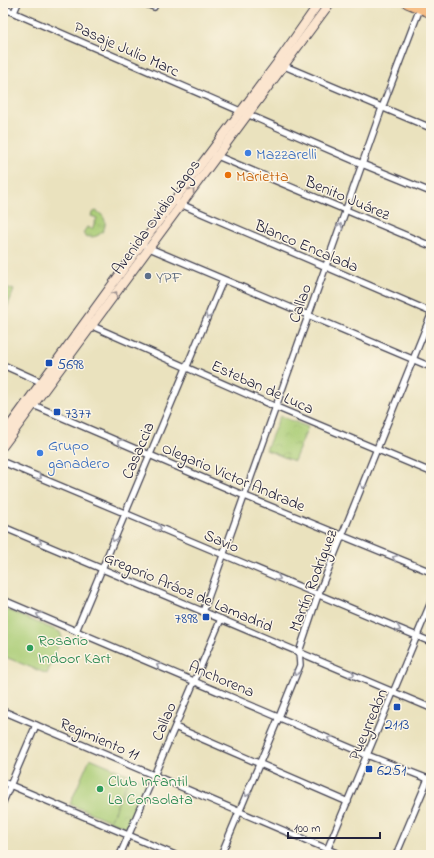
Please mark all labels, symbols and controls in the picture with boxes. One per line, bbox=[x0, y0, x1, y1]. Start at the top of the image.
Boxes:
street label: Pasaje Julio Marc bbox=[70, 16, 184, 84]
one-way arrow bbox=[384, 87, 392, 94]
place label: Mazzarelli bbox=[256, 143, 317, 167]
marker: Mazzarelli bbox=[243, 148, 253, 158]
street label: Avenida Ovidio Lagos bbox=[106, 154, 207, 280]
place label: Marietta bbox=[236, 165, 289, 189]
marker: Marietta bbox=[223, 170, 233, 180]
street label: Benito Juárez bbox=[300, 170, 394, 228]
one-way arrow bbox=[187, 187, 195, 194]
street label: Blanco Encalada bbox=[250, 214, 362, 280]
one-way arrow bbox=[336, 223, 344, 230]
place label: YPF bbox=[156, 266, 183, 290]
marker: YPF bbox=[143, 271, 153, 281]
street label: Callao bbox=[283, 281, 319, 326]
one-way arrow bbox=[110, 292, 117, 299]
one-way arrow bbox=[205, 311, 213, 319]
place label: 5698 bbox=[57, 353, 84, 377]
street label: Esteban de Luca bbox=[207, 354, 317, 421]
marker: 5698 bbox=[44, 358, 54, 368]
place label: 7377 bbox=[65, 402, 92, 426]
marker: 7377 bbox=[52, 407, 62, 417]
street label: Casaccia bbox=[116, 419, 162, 483]
place label: Grupo ganadero bbox=[47, 434, 110, 476]
street label: Olegario Victor Andrade bbox=[158, 437, 309, 519]
one-way arrow bbox=[117, 439, 125, 447]
marker: Grupo ganadero bbox=[35, 448, 45, 458]
one-way arrow bbox=[34, 472, 42, 480]
one-way arrow bbox=[359, 482, 367, 489]
one-way arrow bbox=[155, 523, 162, 531]
street label: Savio bbox=[200, 524, 243, 560]
street label: Martín Rodríguez bbox=[283, 526, 344, 635]
one-way arrow bbox=[111, 534, 119, 542]
one-way arrow bbox=[34, 537, 42, 545]
street label: Gregorio Aráoz de Lamadrid bbox=[100, 546, 276, 639]
one-way arrow bbox=[391, 554, 398, 562]
one-way arrow bbox=[274, 573, 282, 581]
place label: 7898 bbox=[175, 607, 198, 631]
one-way arrow bbox=[36, 612, 43, 620]
marker: 7898 bbox=[201, 612, 211, 622]
one-way arrow bbox=[395, 624, 402, 632]
place label: Rosario Indoor Kart bbox=[38, 629, 112, 671]
marker: Rosario Indoor Kart bbox=[25, 643, 35, 653]
street label: Anchorena bbox=[185, 655, 258, 704]
one-way arrow bbox=[156, 663, 164, 671]
one-way arrow bbox=[293, 670, 301, 677]
one-way arrow bbox=[349, 670, 356, 678]
street label: Pueyrredón bbox=[343, 685, 395, 764]
street label: Callao bbox=[146, 699, 184, 745]
marker: 2113 bbox=[392, 702, 402, 712]
street label: Regimiento 11 bbox=[56, 712, 143, 767]
place label: 2113 bbox=[385, 713, 409, 737]
one-way arrow bbox=[327, 735, 334, 743]
place label: 6251 bbox=[377, 759, 406, 783]
marker: 6251 bbox=[364, 764, 374, 774]
place label: Club Infantil La Consolata bbox=[108, 770, 193, 812]
marker: Club Infantil La Consolata bbox=[95, 784, 105, 794]
one-way arrow bbox=[243, 790, 251, 797]
scale bar bbox=[288, 814, 380, 840]
text: 100 m bbox=[294, 820, 321, 838]

